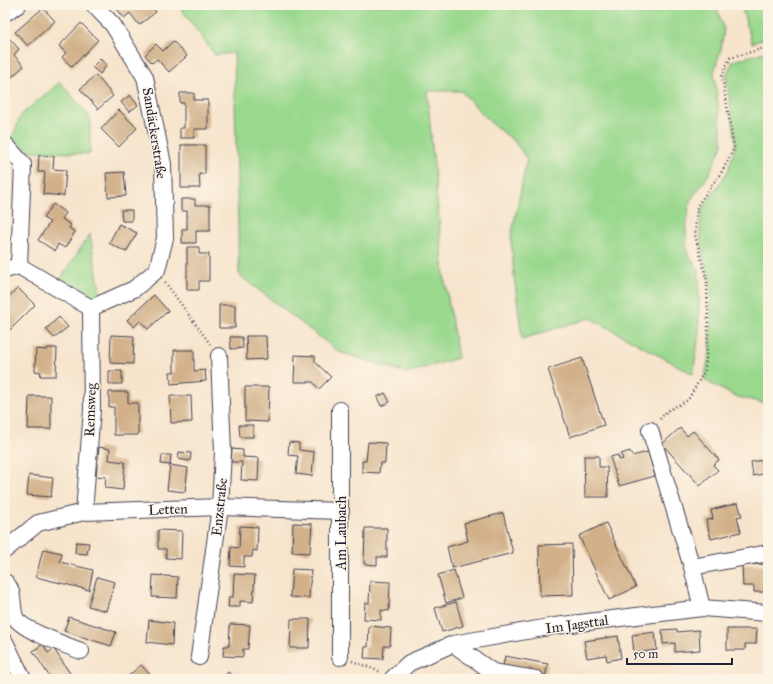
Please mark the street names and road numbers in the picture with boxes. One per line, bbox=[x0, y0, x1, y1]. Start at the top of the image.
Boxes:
street label: Sandäckerstraße bbox=[139, 86, 170, 180]
street label: Remsweg bbox=[81, 382, 100, 437]
street label: Enzstraße bbox=[208, 477, 231, 537]
street label: Am Laubach bbox=[333, 496, 350, 571]
street label: Letten bbox=[148, 500, 188, 519]
street label: Im Jagsttal bbox=[545, 612, 610, 638]

